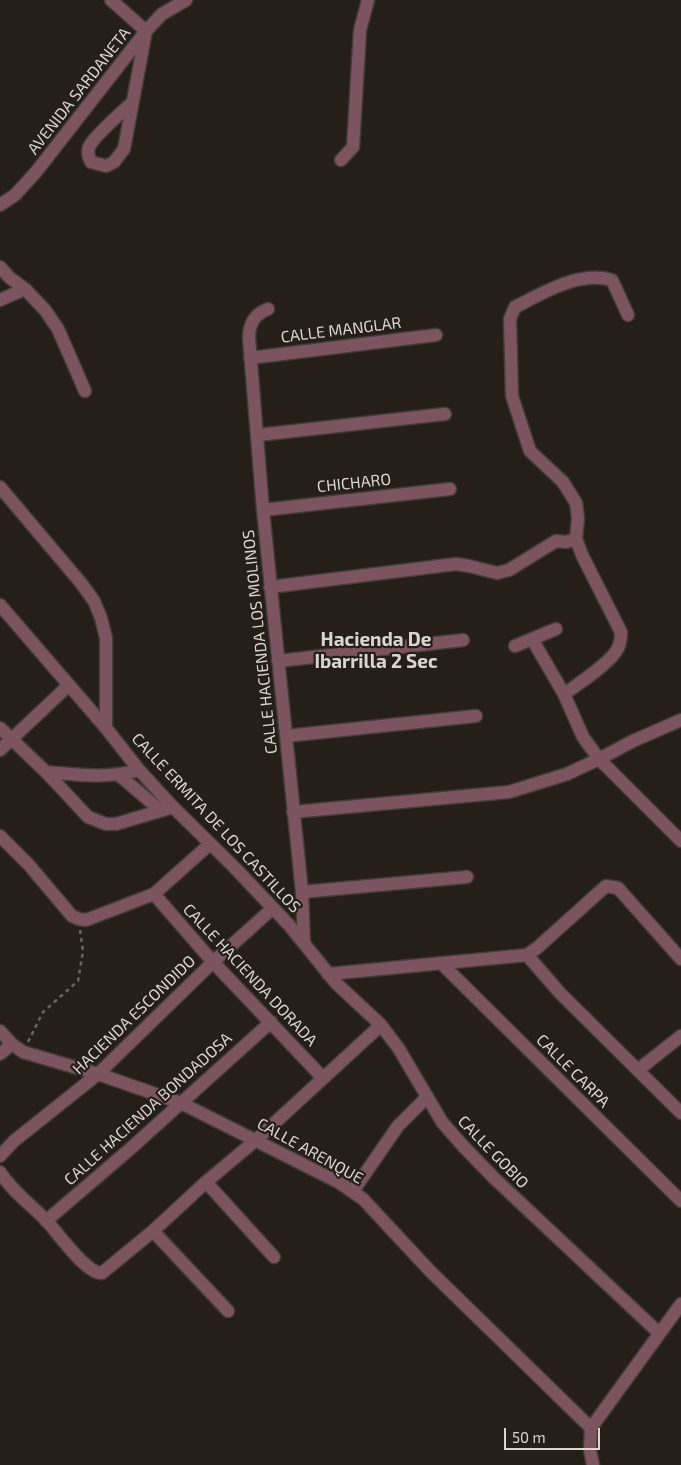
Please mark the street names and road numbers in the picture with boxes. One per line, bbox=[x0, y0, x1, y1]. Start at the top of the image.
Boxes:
street label: AVENIDA SARDANETA bbox=[24, 24, 134, 158]
street label: CALLE MANGLAR bbox=[280, 313, 402, 347]
street label: CHICHARO bbox=[316, 470, 392, 496]
street label: CALLE HACIENDA LOS MOLINOS bbox=[239, 529, 281, 755]
street label: CALLE ERMITA DE LOS CASTILLOS bbox=[128, 729, 304, 917]
street label: CALLE HACIENDA DORADA bbox=[179, 900, 321, 1050]
street label: HACIENDA ESCONDIDO bbox=[69, 951, 199, 1079]
street label: CALLE HACIENDA BONDADOSA bbox=[60, 1029, 236, 1189]
street label: CALLE CARPA bbox=[532, 1030, 614, 1112]
street label: CALLE GOBIO bbox=[454, 1112, 532, 1192]
street label: CALLE ARENQUE bbox=[254, 1114, 366, 1188]

